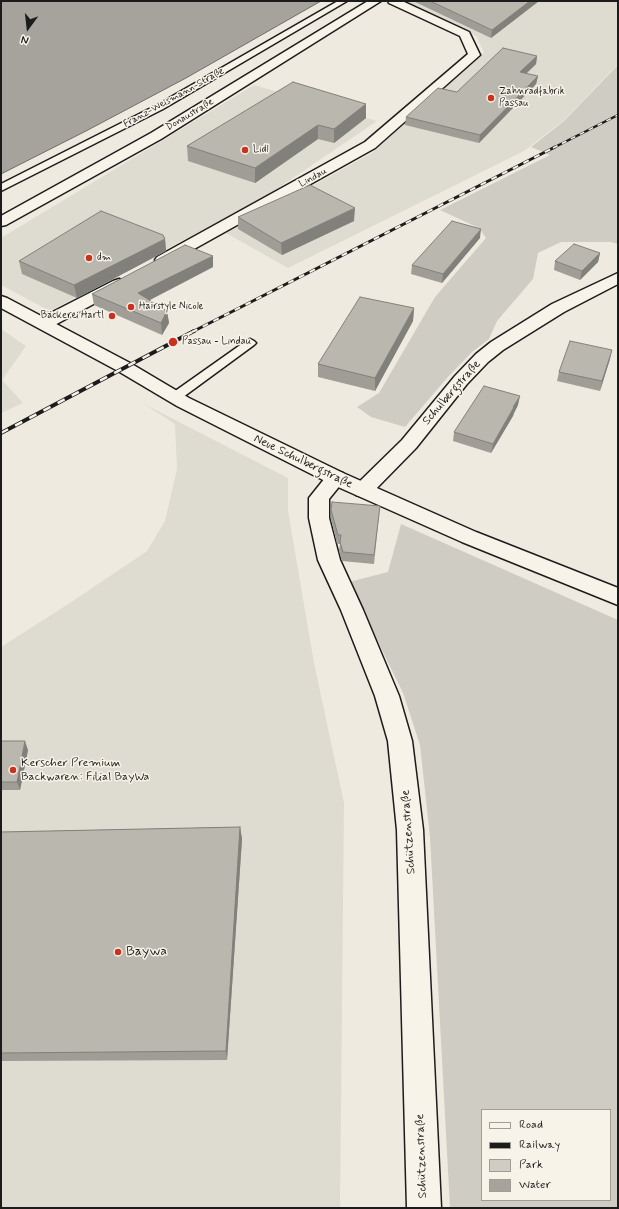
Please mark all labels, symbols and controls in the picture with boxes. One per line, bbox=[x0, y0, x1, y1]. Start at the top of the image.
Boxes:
north arrow bbox=[8, 8, 48, 48]
text: N bbox=[20, 32, 30, 47]
street label: Franz-Weismann-Straße bbox=[121, 65, 227, 131]
place label: Zahnradfabrik Passau bbox=[499, 86, 565, 110]
marker: Zahnradfabrik Passau bbox=[486, 93, 496, 103]
street label: Donaustraße bbox=[164, 96, 216, 134]
place label: Lidl bbox=[253, 144, 268, 156]
marker: Lidl bbox=[240, 145, 250, 155]
street label: Lindau bbox=[297, 166, 329, 190]
place label: dm bbox=[97, 252, 111, 264]
marker: dm bbox=[84, 253, 94, 263]
place label: Hairstyle Nicole bbox=[139, 301, 203, 313]
marker: Hairstyle Nicole bbox=[126, 302, 136, 312]
place label: Bäckerei Hartl bbox=[41, 310, 104, 322]
marker: Bäckerei Hartl bbox=[107, 311, 117, 321]
marker: Passau - Lindau bbox=[167, 336, 179, 348]
place label: Passau - Lindau bbox=[182, 336, 251, 348]
street label: Schulbergstraße bbox=[420, 358, 484, 428]
street label: Neue Schulbergstraße bbox=[251, 432, 355, 492]
place label: Kerscher Premium Backwaren: Filial BayWa bbox=[21, 756, 149, 784]
marker: Kerscher Premium Backwaren: Filial BayWa bbox=[8, 765, 18, 775]
street label: Schützenstraße bbox=[399, 789, 419, 875]
place label: Baywa bbox=[126, 944, 167, 960]
marker: Baywa bbox=[113, 947, 123, 957]
legend bbox=[481, 1109, 611, 1201]
street label: Schützenstraße bbox=[413, 1113, 431, 1199]
text: Road bbox=[519, 1117, 543, 1133]
text: Railway bbox=[519, 1137, 560, 1153]
text: Park bbox=[519, 1157, 543, 1173]
text: Water bbox=[519, 1177, 551, 1193]

